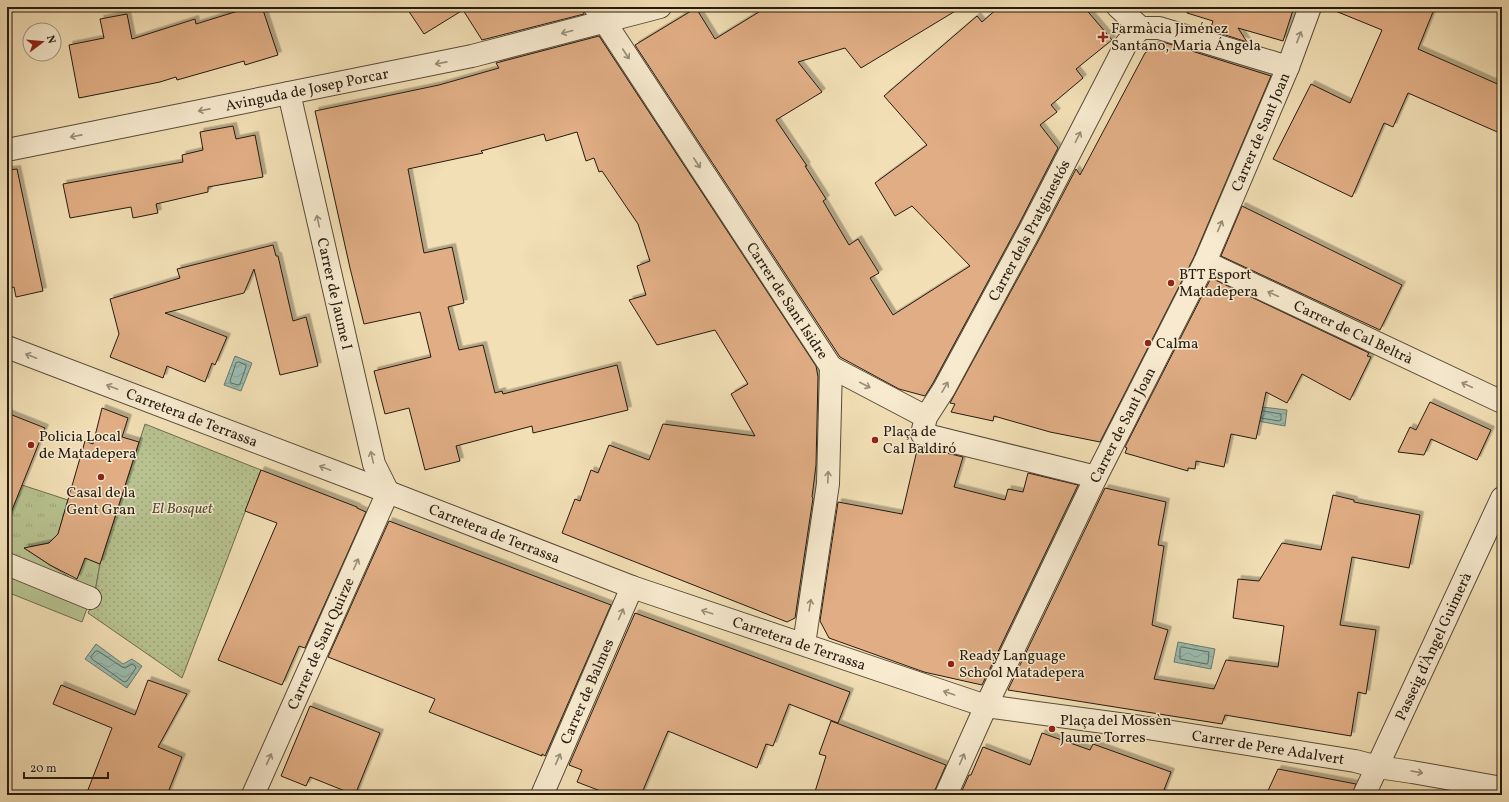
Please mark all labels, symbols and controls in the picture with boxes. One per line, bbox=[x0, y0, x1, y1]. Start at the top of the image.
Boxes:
place label: Farmàcia Jiménez Santano, Maria Ángela bbox=[1111, 19, 1261, 57]
north arrow bbox=[22, 22, 62, 62]
one-way arrow bbox=[561, 28, 574, 36]
one-way arrow bbox=[1295, 31, 1303, 43]
marker: Farmàcia Jiménez Santano, Maria Ángela bbox=[1098, 32, 1108, 42]
text: N bbox=[42, 34, 58, 46]
one-way arrow bbox=[622, 48, 630, 59]
one-way arrow bbox=[435, 59, 448, 67]
street label: Avinguda de Josep Porcar bbox=[224, 64, 391, 118]
street label: Carrer de Sant Joan bbox=[1227, 70, 1296, 195]
one-way arrow bbox=[198, 107, 211, 115]
one-way arrow bbox=[1075, 131, 1082, 143]
one-way arrow bbox=[70, 132, 83, 140]
one-way arrow bbox=[694, 157, 702, 169]
street label: Carrer dels Pratginestós bbox=[984, 157, 1076, 306]
one-way arrow bbox=[314, 215, 322, 228]
one-way arrow bbox=[1217, 221, 1225, 233]
street label: Carrer de Jaume I bbox=[311, 236, 357, 352]
street label: Carrer de Sant Isidre bbox=[740, 239, 832, 364]
place label: BTT Esport Matadepera bbox=[1179, 265, 1258, 303]
marker: BTT Esport Matadepera bbox=[1166, 278, 1176, 288]
one-way arrow bbox=[1267, 290, 1279, 297]
street label: Carrer de Cal Beltrà bbox=[1290, 296, 1416, 370]
place label: Calma bbox=[1156, 334, 1199, 355]
marker: Calma bbox=[1143, 338, 1153, 348]
one-way arrow bbox=[25, 352, 37, 360]
street label: Carrer de Sant Joan bbox=[1086, 364, 1162, 487]
one-way arrow bbox=[941, 381, 949, 393]
one-way arrow bbox=[1461, 381, 1473, 388]
one-way arrow bbox=[859, 382, 871, 390]
one-way arrow bbox=[107, 383, 119, 391]
street label: Carretera de Terrassa bbox=[123, 384, 260, 453]
place label: Plaça de Cal Baldiró bbox=[883, 422, 956, 460]
place label: Policia Local de Matadepera bbox=[39, 427, 137, 465]
marker: Plaça de Cal Baldiró bbox=[870, 435, 880, 445]
marker: Policia Local de Matadepera bbox=[26, 440, 36, 450]
one-way arrow bbox=[368, 450, 376, 463]
one-way arrow bbox=[320, 464, 332, 472]
one-way arrow bbox=[825, 471, 832, 484]
marker: Casal de la Gent Gran bbox=[96, 472, 106, 482]
place label: Casal de la Gent Gran bbox=[66, 483, 136, 521]
park label: El Bosquet bbox=[151, 499, 214, 520]
street label: Carretera de Terrassa bbox=[425, 500, 563, 570]
one-way arrow bbox=[353, 558, 360, 570]
street label: Passeig d'Àngel Guimerà bbox=[1391, 569, 1478, 724]
street label: Carrer de Sant Quirze bbox=[283, 574, 361, 713]
one-way arrow bbox=[806, 599, 814, 612]
one-way arrow bbox=[700, 608, 713, 615]
one-way arrow bbox=[617, 609, 625, 621]
street label: Carretera de Terrassa bbox=[729, 612, 868, 677]
street label: Carrer de Balmes bbox=[556, 636, 620, 748]
place label: Ready Language School Matadepera bbox=[959, 646, 1085, 684]
marker: Ready Language School Matadepera bbox=[946, 659, 956, 669]
one-way arrow bbox=[943, 689, 956, 696]
place label: Plaça del Mossèn Jaume Torres bbox=[1060, 711, 1171, 749]
marker: Plaça del Mossèn Jaume Torres bbox=[1047, 724, 1057, 734]
street label: Carrer de Pere Adalvert bbox=[1190, 726, 1346, 771]
scale bar bbox=[24, 754, 108, 780]
one-way arrow bbox=[266, 754, 273, 766]
one-way arrow bbox=[554, 754, 562, 766]
one-way arrow bbox=[959, 754, 966, 766]
text: 20 m bbox=[30, 761, 57, 777]
one-way arrow bbox=[1410, 769, 1423, 777]

